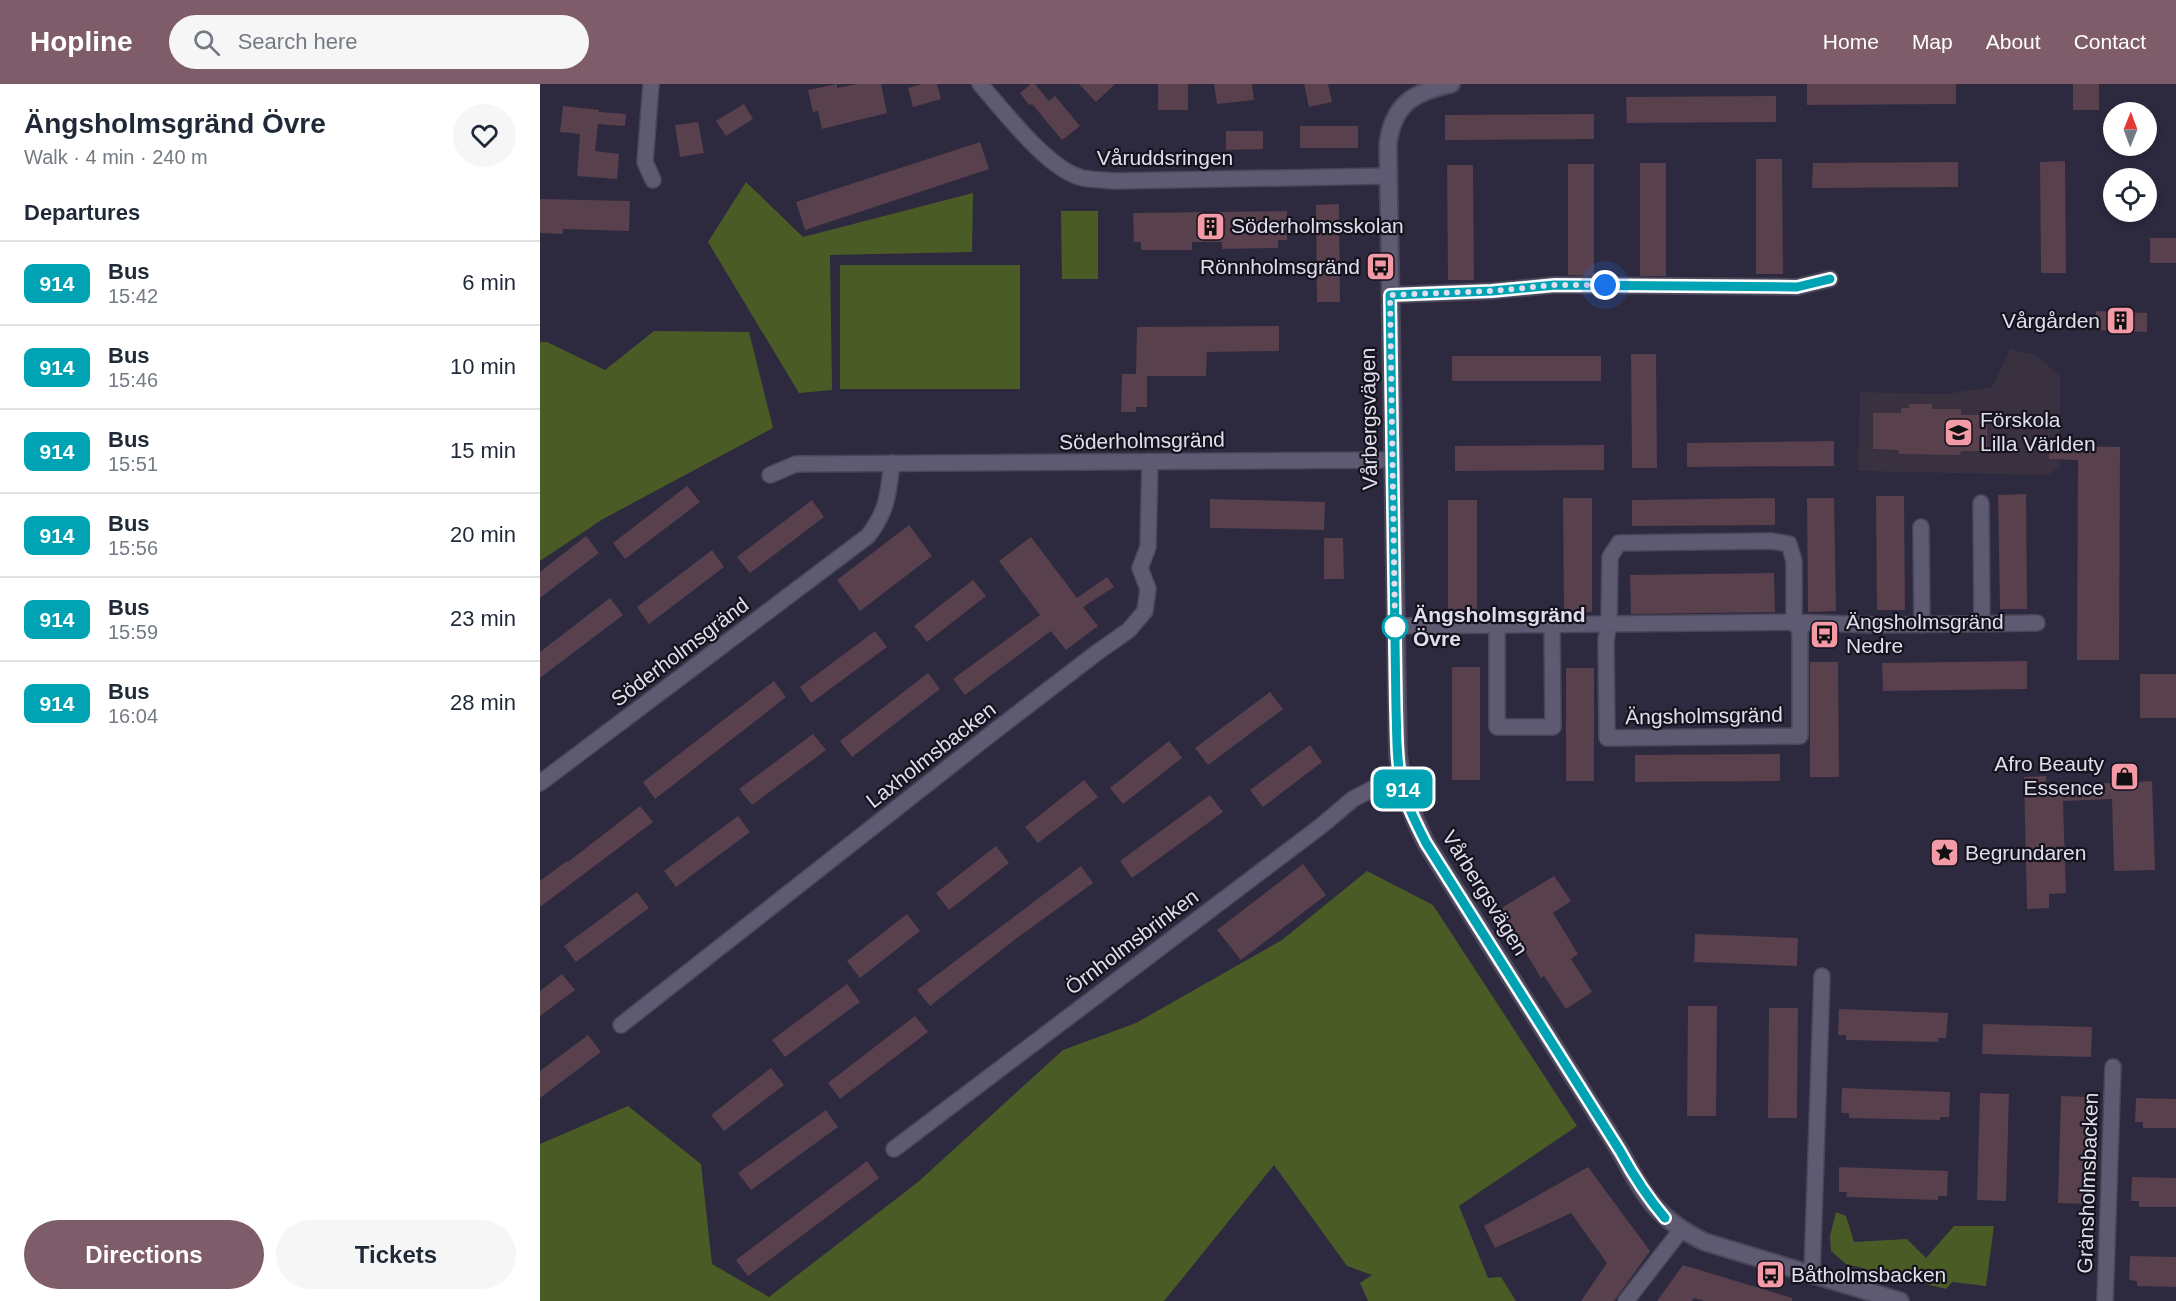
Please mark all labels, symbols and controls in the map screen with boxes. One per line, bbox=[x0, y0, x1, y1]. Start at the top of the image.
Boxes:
search box bbox=[169, 15, 589, 69]
text: Hopline bbox=[30, 26, 133, 57]
icon: search bbox=[190, 26, 223, 59]
text: Search here bbox=[238, 29, 358, 54]
text: Home bbox=[1823, 30, 1879, 53]
text: Map bbox=[1912, 30, 1953, 53]
text: About bbox=[1986, 30, 2041, 53]
text: Contact bbox=[2074, 30, 2146, 53]
north arrow bbox=[2103, 102, 2157, 156]
map controls bbox=[2103, 102, 2157, 222]
button: heart bbox=[453, 104, 516, 167]
text: Ängsholmsgränd Övre bbox=[24, 108, 326, 139]
text: Walk · 4 min · 240 m bbox=[24, 146, 208, 168]
street label: Våruddsringen bbox=[1097, 146, 1233, 169]
button: locate bbox=[2103, 168, 2157, 222]
text: Departures bbox=[24, 200, 140, 225]
building icon: Söderholmsskolan bbox=[1194, 210, 1226, 242]
place label: Söderholmsskolan bbox=[1231, 214, 1404, 237]
bus stop icon: Rönnholmsgränd bbox=[1365, 251, 1397, 283]
place label: Rönnholmsgränd bbox=[1200, 255, 1360, 278]
text: Bus bbox=[108, 259, 150, 284]
text: 6 min bbox=[462, 270, 516, 295]
your location bbox=[1590, 270, 1620, 300]
text: 914 bbox=[39, 272, 75, 295]
text: 15:42 bbox=[108, 285, 158, 307]
building icon: Vårgården bbox=[2105, 305, 2137, 337]
place label: Vårgården bbox=[2002, 309, 2100, 332]
text: Bus bbox=[108, 343, 150, 368]
street label: Vårbergsvägen bbox=[1356, 348, 1381, 490]
text: 10 min bbox=[450, 354, 516, 379]
text: 914 bbox=[39, 356, 75, 379]
text: 15:46 bbox=[108, 369, 158, 391]
place label: Förskola Lilla Världen bbox=[1980, 408, 2096, 455]
school or university icon: Förskola Lilla Världen bbox=[1943, 416, 1975, 448]
text: Bus bbox=[108, 427, 150, 452]
street label: Söderholmsgränd bbox=[1059, 428, 1225, 453]
text: 15 min bbox=[450, 438, 516, 463]
text: 914 bbox=[39, 440, 75, 463]
text: 15:51 bbox=[108, 453, 158, 475]
text: Bus bbox=[108, 511, 150, 536]
text: 20 min bbox=[450, 522, 516, 547]
text: 914 bbox=[39, 524, 75, 547]
text: 15:56 bbox=[108, 537, 158, 559]
street label: Söderholmsgränd bbox=[607, 593, 753, 711]
text: Bus bbox=[108, 595, 150, 620]
place label: Ängsholmsgränd Övre bbox=[1413, 603, 1586, 650]
text: 23 min bbox=[450, 606, 516, 631]
text: 914 bbox=[39, 608, 75, 631]
place label: Ängsholmsgränd Nedre bbox=[1846, 610, 2004, 657]
marker: Ängsholmsgränd Övre bbox=[1382, 614, 1408, 640]
bus stop icon: Ängsholmsgränd Nedre bbox=[1809, 618, 1841, 650]
text: 15:59 bbox=[108, 621, 158, 643]
text: Bus bbox=[108, 679, 150, 704]
text: 28 min bbox=[450, 690, 516, 715]
text: 914 bbox=[39, 692, 75, 715]
street label: Laxholmsbacken bbox=[862, 697, 1000, 812]
street label: Ängsholmsgränd bbox=[1625, 703, 1783, 728]
text: 16:04 bbox=[108, 705, 158, 727]
place label: Afro Beauty Essence bbox=[1994, 752, 2104, 799]
shop icon: Afro Beauty Essence bbox=[2109, 760, 2141, 792]
line badge: 914 bbox=[1368, 770, 1438, 808]
text: 914 bbox=[1385, 778, 1421, 801]
street label: Vårbergsvägen bbox=[1438, 826, 1533, 959]
place icon: Begrundaren bbox=[1928, 837, 1960, 869]
place label: Begrundaren bbox=[1965, 841, 2086, 864]
street label: Örnholmsbrinken bbox=[1061, 884, 1202, 999]
street label: Gränsholmsbacken bbox=[2073, 1092, 2102, 1274]
button: Directions bbox=[24, 1220, 264, 1289]
button: Tickets bbox=[276, 1220, 516, 1289]
bus stop icon: Båtholmsbacken bbox=[1754, 1259, 1786, 1291]
place label: Båtholmsbacken bbox=[1791, 1263, 1946, 1286]

